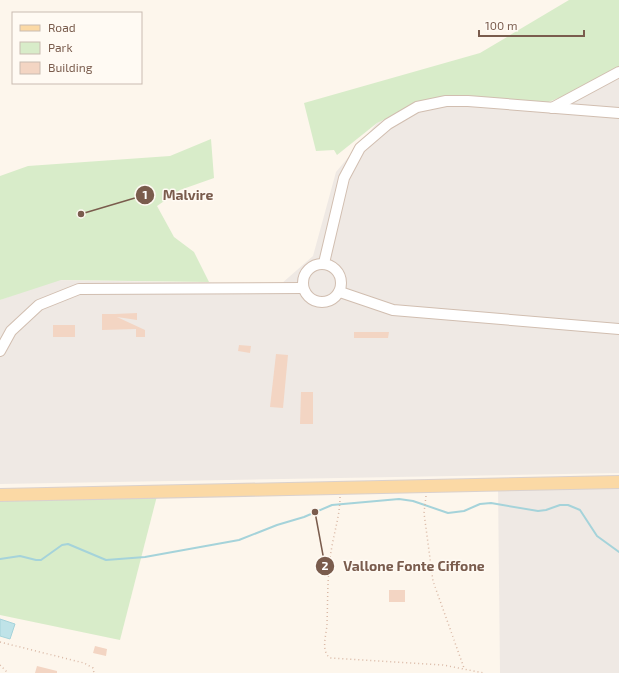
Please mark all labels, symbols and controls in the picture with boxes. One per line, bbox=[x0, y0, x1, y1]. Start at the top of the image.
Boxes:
legend bbox=[12, 12, 142, 84]
scale bar bbox=[479, 12, 584, 38]
text: 100 m bbox=[485, 18, 517, 32]
text: Road bbox=[48, 20, 76, 34]
text: Park bbox=[48, 40, 73, 54]
text: Building bbox=[48, 60, 93, 74]
callout: Malvire bbox=[135, 182, 222, 208]
text: Malvire bbox=[163, 186, 213, 203]
text: 1 bbox=[142, 187, 148, 201]
callout: Vallone Fonte Ciffone bbox=[315, 553, 493, 579]
text: Vallone Fonte Ciffone bbox=[343, 557, 485, 574]
text: 2 bbox=[322, 558, 329, 572]

